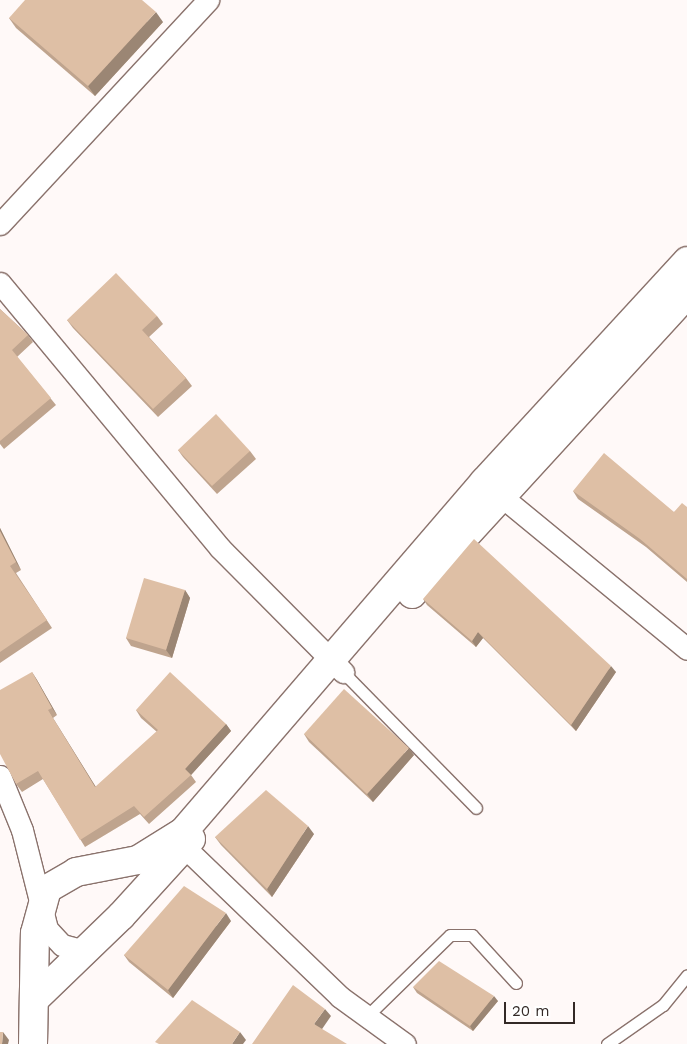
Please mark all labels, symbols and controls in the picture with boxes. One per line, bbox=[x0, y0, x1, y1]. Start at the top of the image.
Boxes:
scale bar bbox=[507, 992, 578, 1024]
text: 20 m bbox=[512, 1002, 550, 1020]

